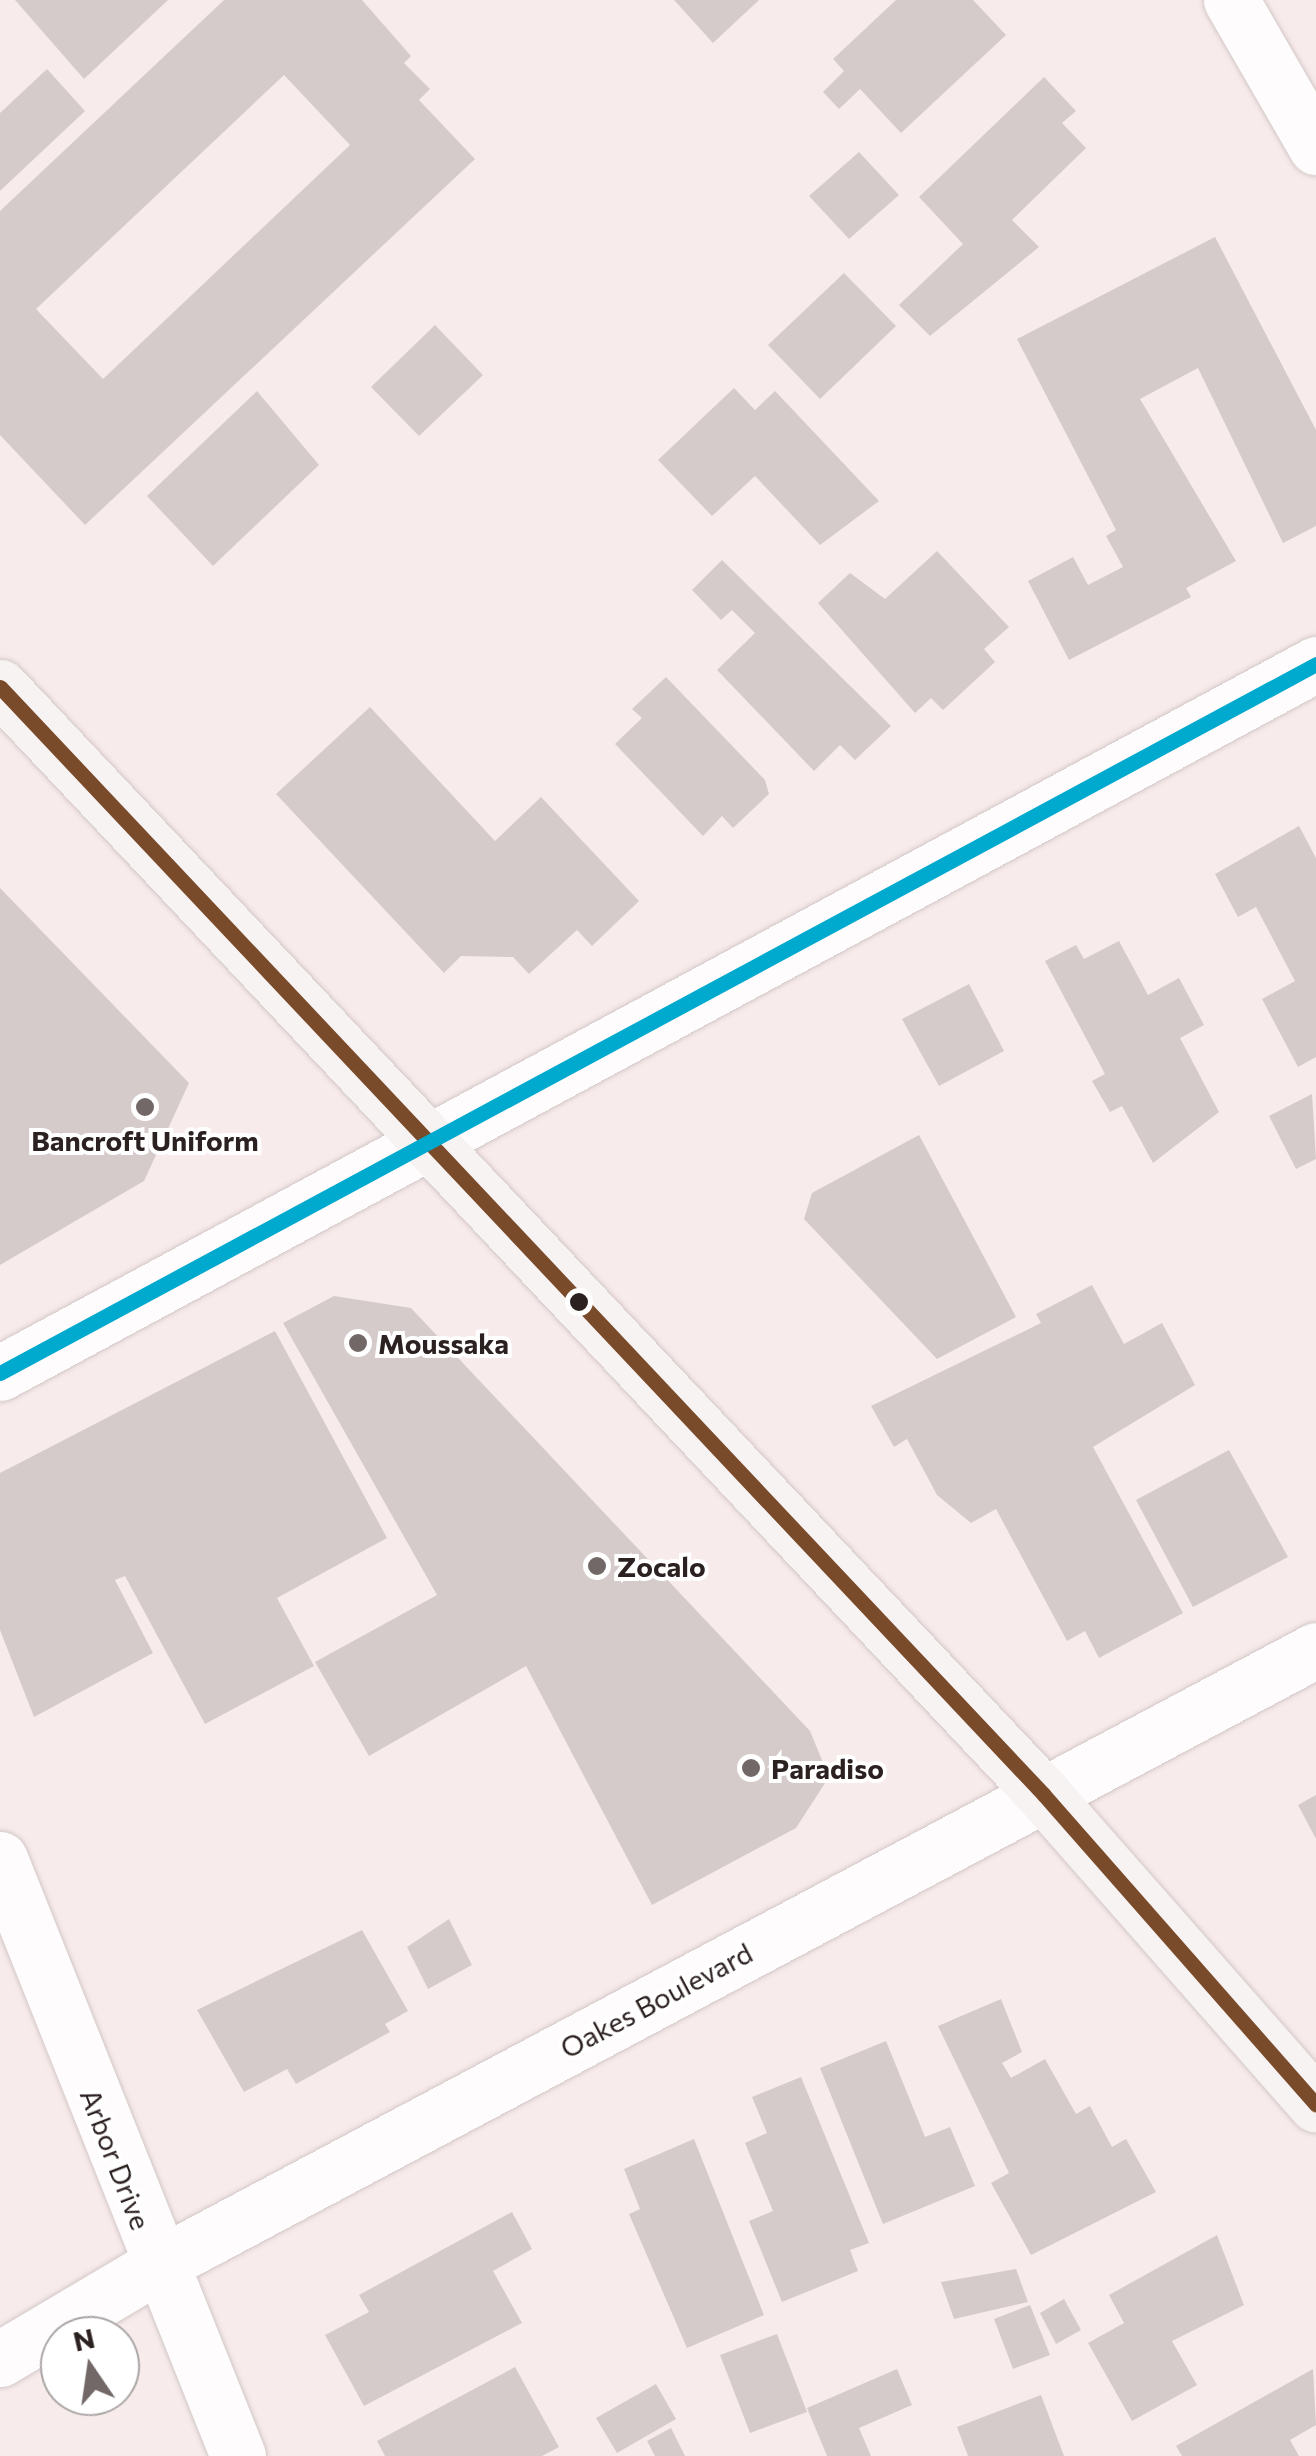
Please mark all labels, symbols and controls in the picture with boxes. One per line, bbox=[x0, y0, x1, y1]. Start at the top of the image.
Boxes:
marker: Bancroft Uniform bbox=[134, 1096, 156, 1118]
place label: Bancroft Uniform bbox=[31, 1123, 259, 1157]
unlabelled marker bbox=[569, 1292, 589, 1312]
place label: Moussaka bbox=[378, 1326, 509, 1360]
marker: Moussaka bbox=[347, 1332, 369, 1354]
place label: Zocalo bbox=[617, 1549, 706, 1583]
marker: Zocalo bbox=[586, 1555, 608, 1577]
place label: Paradiso bbox=[771, 1751, 884, 1785]
marker: Paradiso bbox=[740, 1757, 762, 1779]
street label: Oakes Boulevard bbox=[554, 1935, 758, 2065]
street label: Arbor Drive bbox=[74, 2084, 158, 2234]
north arrow bbox=[40, 2316, 140, 2416]
text: N bbox=[70, 2320, 98, 2358]

